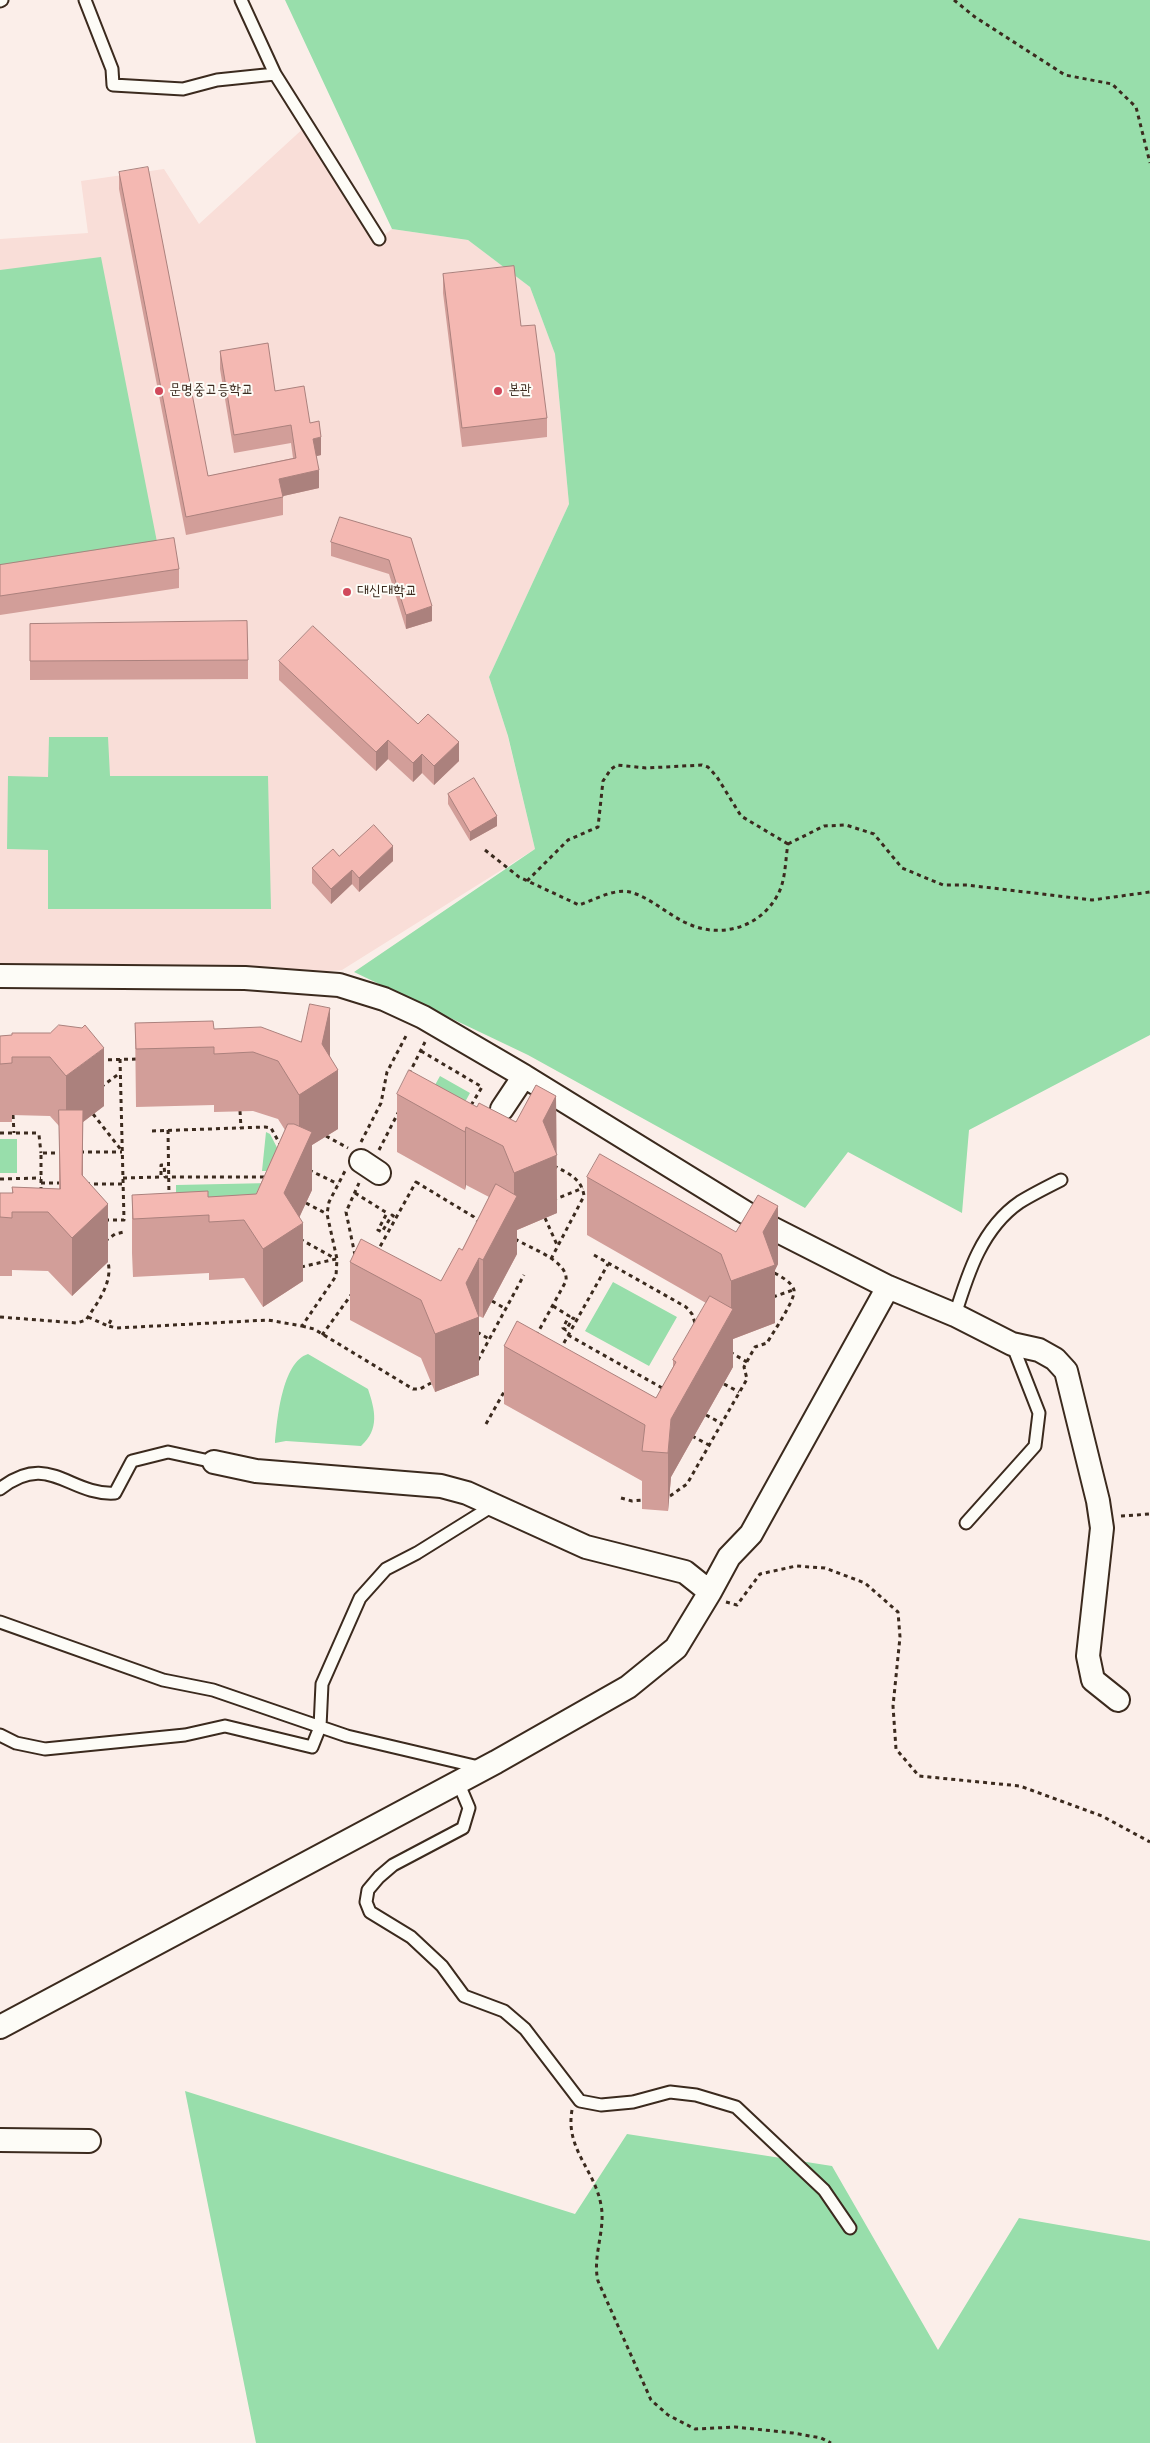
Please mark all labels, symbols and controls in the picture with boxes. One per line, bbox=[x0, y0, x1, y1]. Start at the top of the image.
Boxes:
place label: 문명중고등학교 bbox=[169, 382, 253, 400]
place label: 본관 bbox=[508, 382, 532, 400]
marker: 문명중고등학교 bbox=[153, 385, 165, 397]
marker: 본관 bbox=[492, 385, 504, 397]
place label: 대신대학교 bbox=[357, 583, 417, 601]
marker: 대신대학교 bbox=[341, 586, 353, 598]

